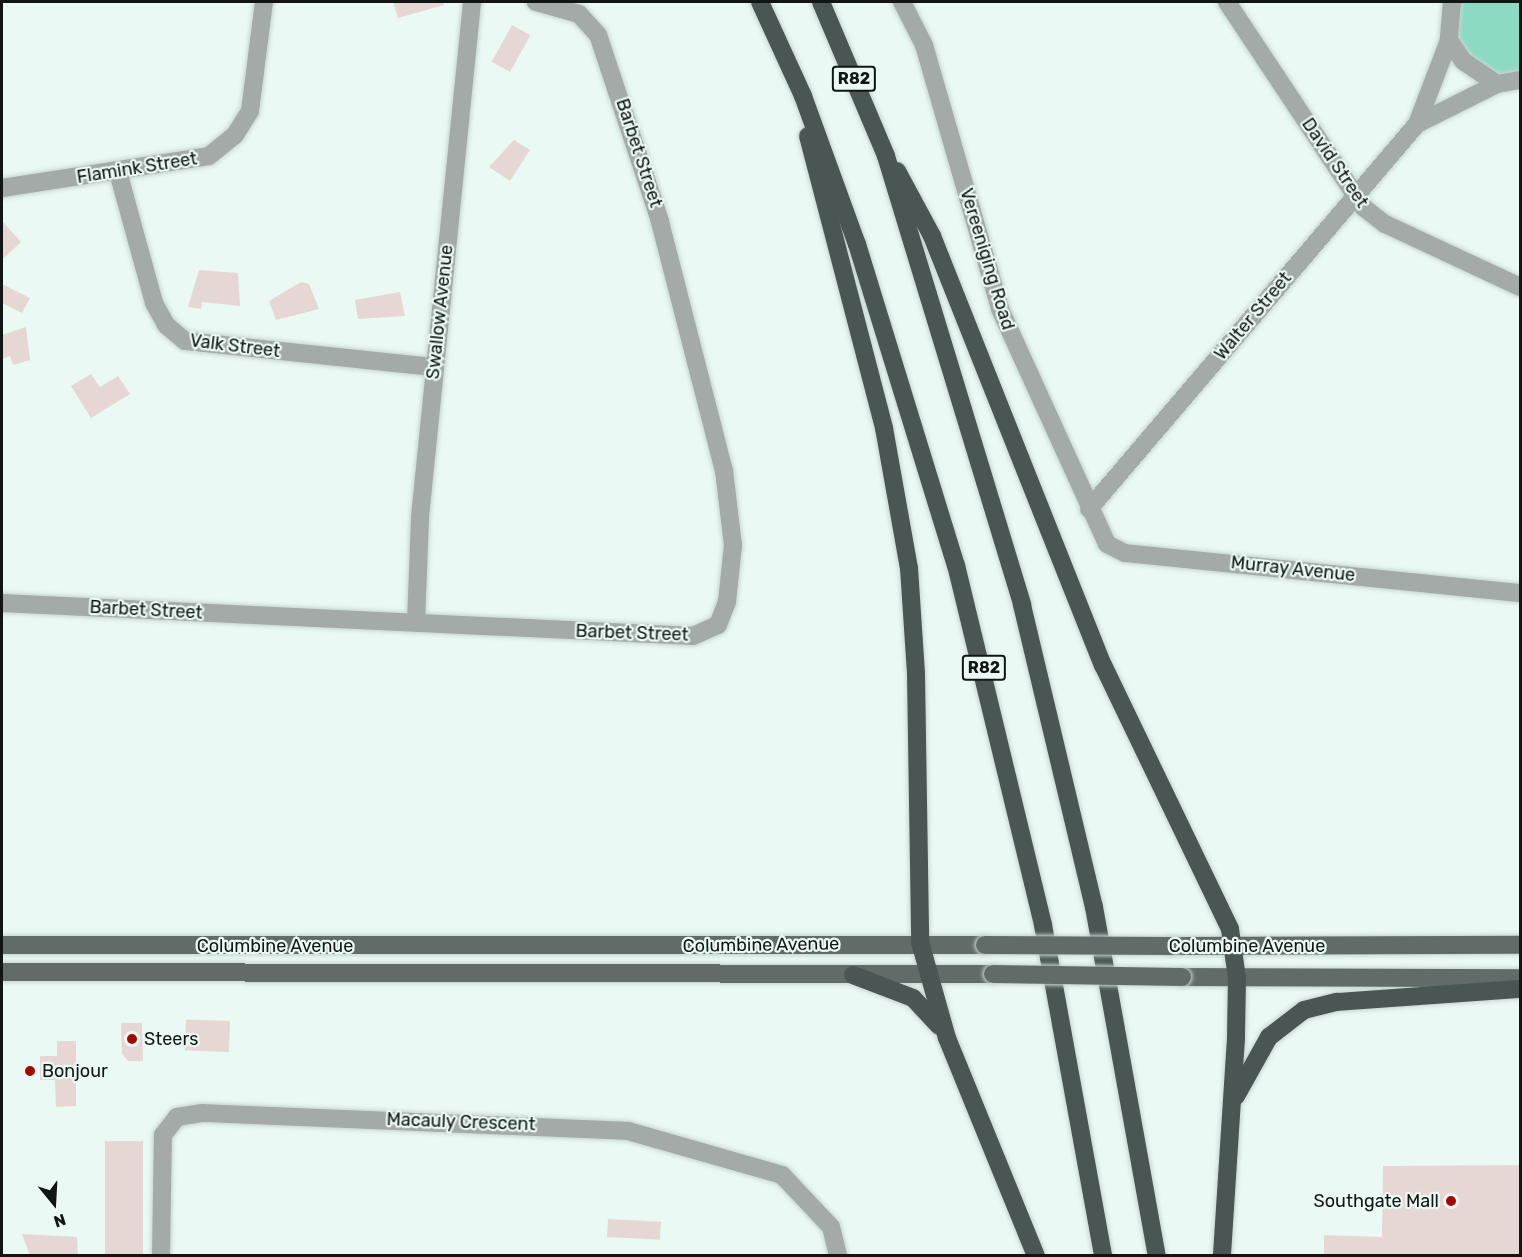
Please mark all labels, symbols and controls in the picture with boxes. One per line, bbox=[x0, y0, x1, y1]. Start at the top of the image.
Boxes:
road number: R82 bbox=[832, 66, 876, 92]
street label: Barbet Street bbox=[611, 96, 667, 210]
street label: David Street bbox=[1297, 114, 1373, 212]
street label: Flamink Street bbox=[75, 148, 199, 188]
street label: Vereeniging Road bbox=[955, 186, 1019, 332]
street label: Swallow Avenue bbox=[422, 243, 458, 381]
street label: Walter Street bbox=[1210, 267, 1296, 365]
street label: Valk Street bbox=[189, 330, 281, 362]
street label: Murray Avenue bbox=[1229, 552, 1357, 586]
street label: Barbet Street bbox=[89, 596, 203, 624]
street label: Barbet Street bbox=[575, 620, 689, 646]
road number: R82 bbox=[962, 655, 1006, 681]
street label: Columbine Avenue bbox=[682, 933, 840, 957]
street label: Columbine Avenue bbox=[196, 935, 354, 957]
street label: Columbine Avenue bbox=[1168, 935, 1326, 957]
place label: Steers bbox=[144, 1028, 198, 1050]
marker: Steers bbox=[125, 1032, 139, 1046]
place label: Bonjour bbox=[42, 1060, 108, 1082]
marker: Bonjour bbox=[23, 1064, 37, 1078]
street label: Macauly Crescent bbox=[386, 1109, 536, 1135]
north arrow bbox=[24, 1173, 84, 1233]
place label: Southgate Mall bbox=[1314, 1190, 1439, 1212]
marker: Southgate Mall bbox=[1444, 1194, 1458, 1208]
text: N bbox=[51, 1210, 68, 1231]

